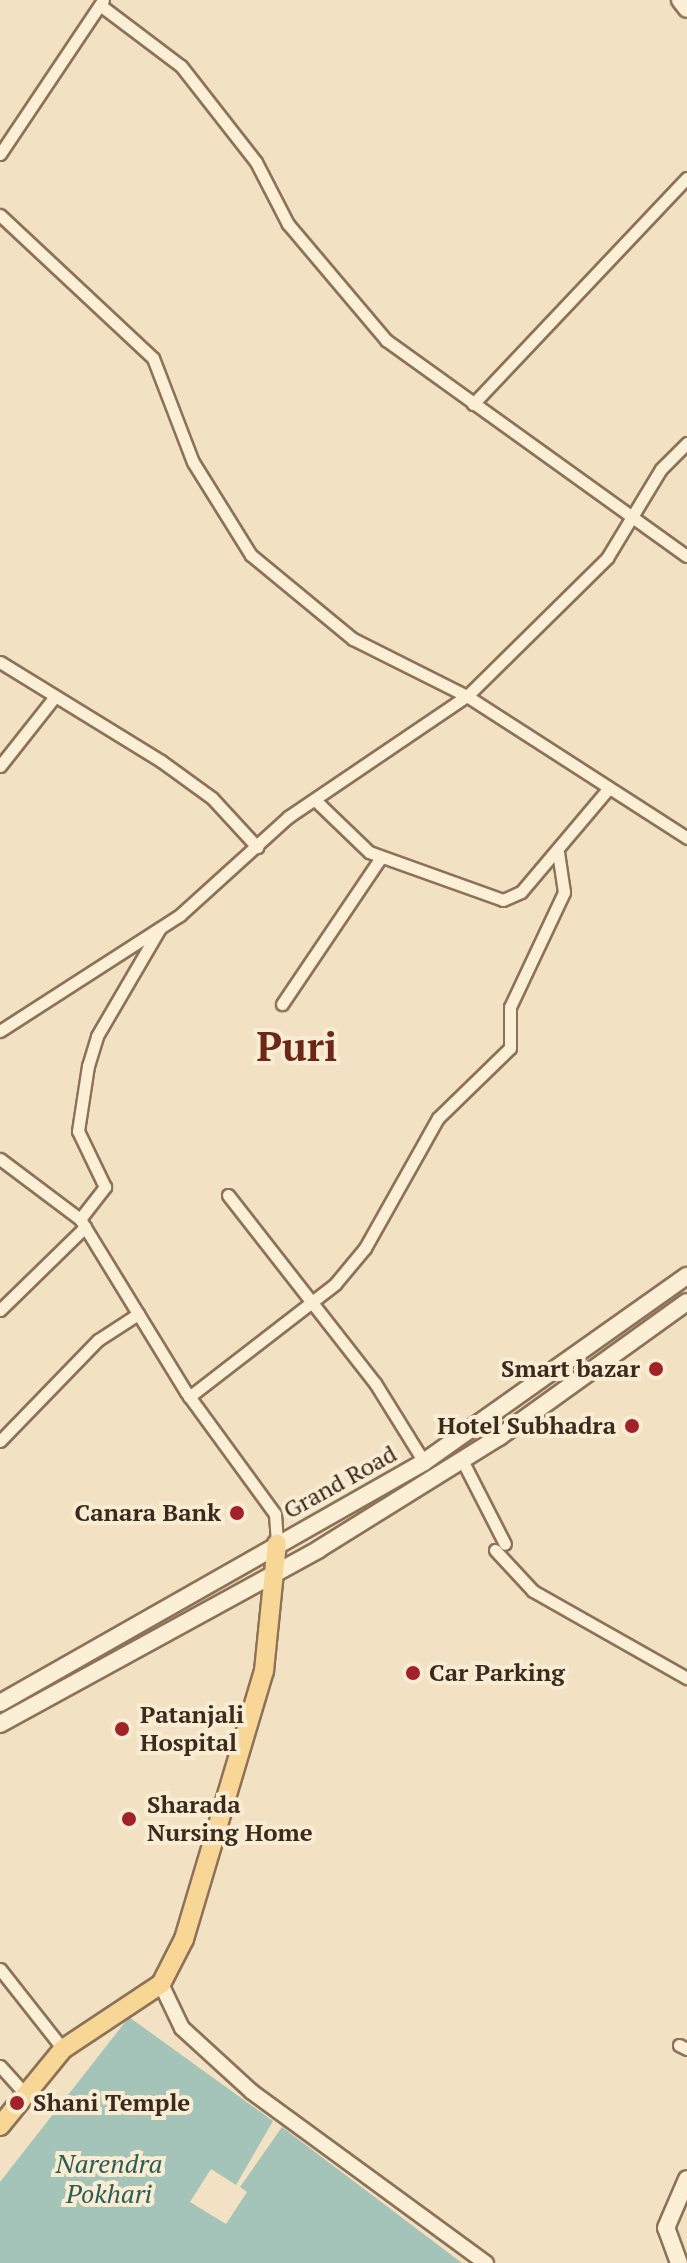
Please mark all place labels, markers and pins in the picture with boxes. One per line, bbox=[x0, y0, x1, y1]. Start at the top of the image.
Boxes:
place label: Smart bazar bbox=[501, 1355, 640, 1383]
marker: Smart bazar bbox=[647, 1360, 665, 1378]
place label: Hotel Subhadra bbox=[437, 1412, 616, 1440]
marker: Hotel Subhadra bbox=[623, 1417, 641, 1435]
place label: Canara Bank bbox=[75, 1499, 221, 1527]
marker: Canara Bank bbox=[228, 1504, 246, 1522]
place label: Car Parking bbox=[429, 1659, 565, 1687]
marker: Car Parking bbox=[404, 1664, 422, 1682]
place label: Patanjali Hospital bbox=[140, 1701, 244, 1757]
marker: Patanjali Hospital bbox=[111, 1718, 133, 1740]
place label: Sharada Nursing Home bbox=[147, 1791, 313, 1847]
marker: Sharada Nursing Home bbox=[118, 1808, 140, 1830]
place label: Shani Temple bbox=[33, 2089, 190, 2117]
marker: Shani Temple bbox=[8, 2094, 26, 2112]

